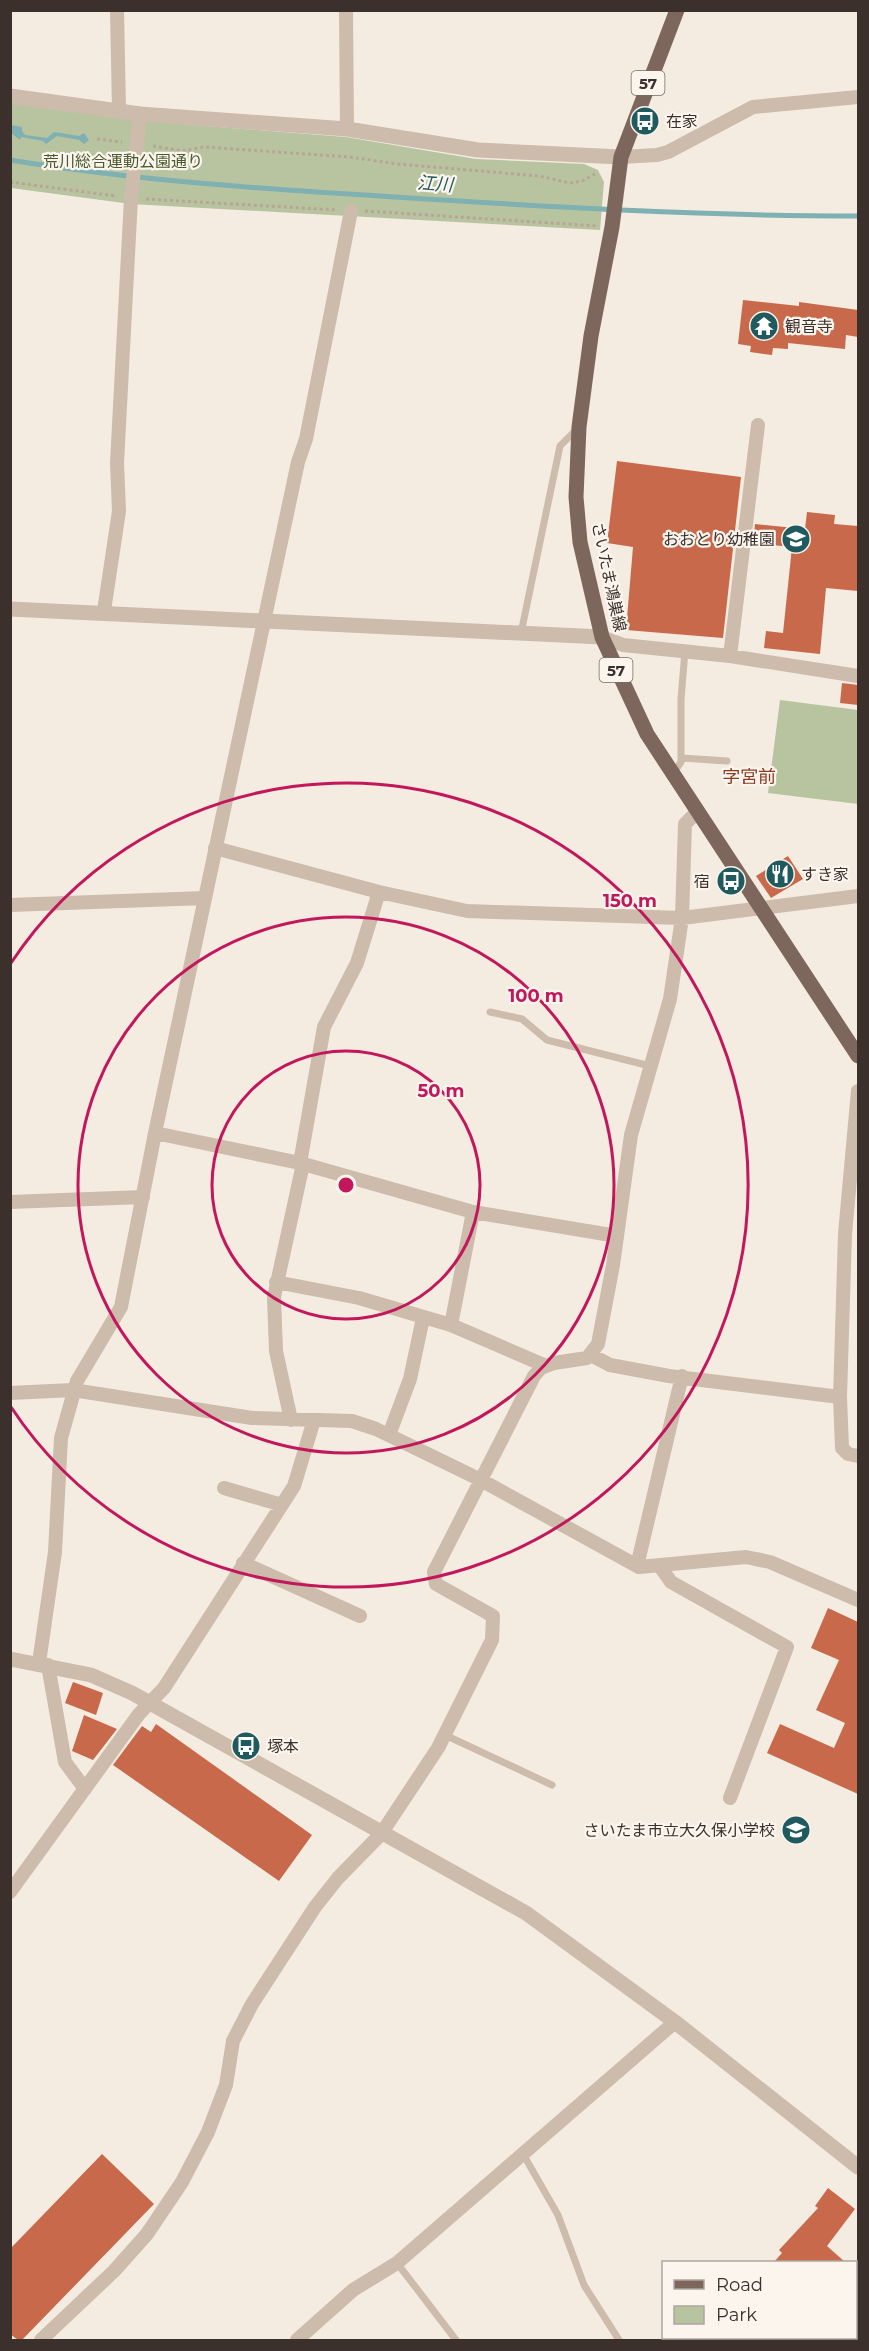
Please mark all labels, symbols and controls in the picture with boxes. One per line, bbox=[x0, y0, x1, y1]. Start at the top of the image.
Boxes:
road number: 57 bbox=[632, 71, 664, 95]
bus stop icon: 在家 bbox=[629, 105, 661, 137]
place label: 在家 bbox=[666, 112, 698, 131]
park label: 荒川総合運動公園通り bbox=[43, 152, 203, 171]
water label: 江川 bbox=[416, 172, 456, 196]
temple icon: 観音寺 bbox=[748, 310, 780, 342]
place label: 観音寺 bbox=[785, 317, 833, 336]
street label: さいたま鴻巣線 bbox=[588, 520, 630, 634]
school or university icon: おおとり幼稚園 bbox=[780, 523, 812, 555]
place label: おおとり幼稚園 bbox=[663, 530, 775, 549]
road number: 57 bbox=[600, 658, 632, 682]
district label: 字宮前 bbox=[722, 766, 776, 788]
restaurant icon: すき家 bbox=[764, 858, 796, 890]
bus stop icon: 宿 bbox=[715, 865, 747, 897]
place label: すき家 bbox=[801, 865, 849, 884]
place label: 宿 bbox=[694, 872, 710, 891]
text: 150 m bbox=[603, 890, 657, 912]
text: 100 m bbox=[508, 985, 564, 1007]
text: 50 m bbox=[418, 1080, 464, 1102]
centre of rings bbox=[336, 1175, 356, 1195]
bus stop icon: 塚本 bbox=[230, 1730, 262, 1762]
place label: 塚本 bbox=[267, 1737, 299, 1756]
school or university icon: さいたま市立大久保小学校 bbox=[780, 1814, 812, 1846]
place label: さいたま市立大久保小学校 bbox=[583, 1821, 775, 1840]
legend bbox=[662, 2261, 857, 2339]
text: Road bbox=[716, 2274, 763, 2296]
text: Park bbox=[716, 2304, 757, 2326]

